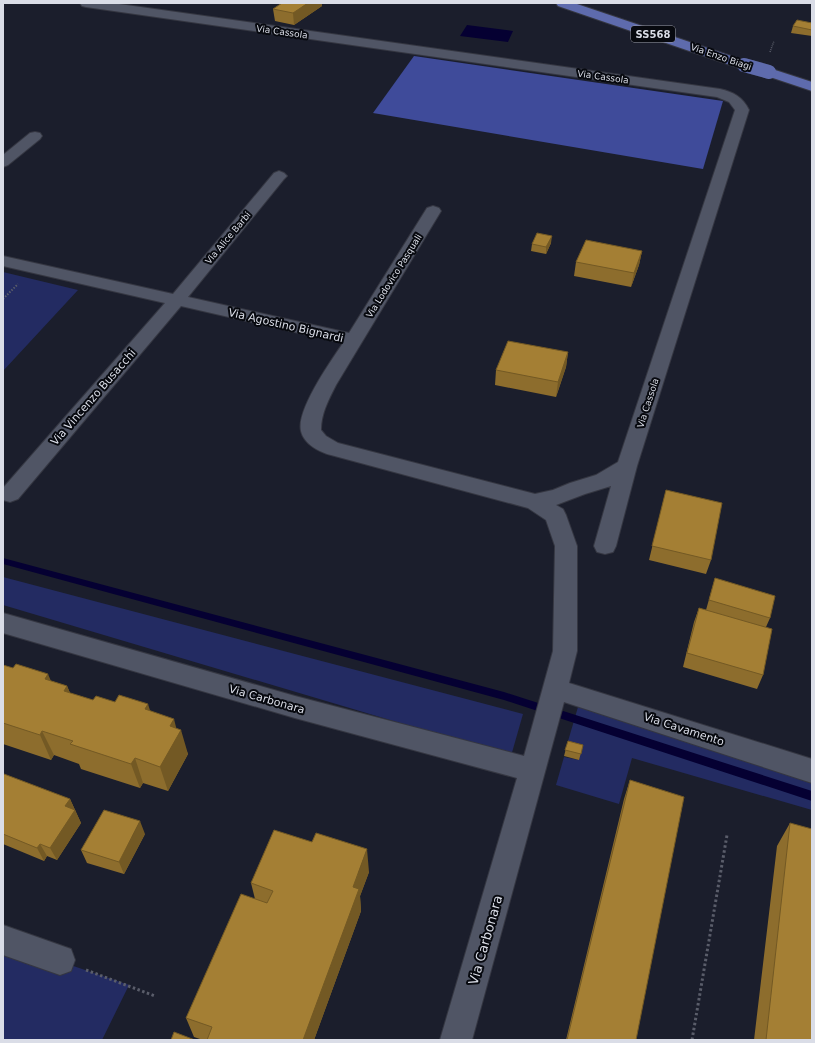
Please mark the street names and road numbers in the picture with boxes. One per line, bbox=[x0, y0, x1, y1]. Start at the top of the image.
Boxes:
street label: Via Cassola bbox=[256, 23, 308, 41]
road number: SS568 bbox=[631, 26, 675, 42]
street label: Via Enzo Biagi bbox=[689, 42, 753, 72]
street label: Via Cassola bbox=[577, 68, 629, 86]
street label: Via Alice Barbi bbox=[203, 210, 253, 266]
street label: Via Lodovico Pasquali bbox=[364, 232, 424, 320]
street label: Via Agostino Bignardi bbox=[227, 306, 345, 345]
street label: Via Vincenzo Busacchi bbox=[48, 347, 139, 448]
street label: Via Cassola bbox=[635, 377, 661, 429]
street label: Via Carbonara bbox=[227, 682, 306, 717]
street label: Via Cavamento bbox=[642, 710, 726, 749]
street label: Via Carbonara bbox=[466, 894, 505, 987]

